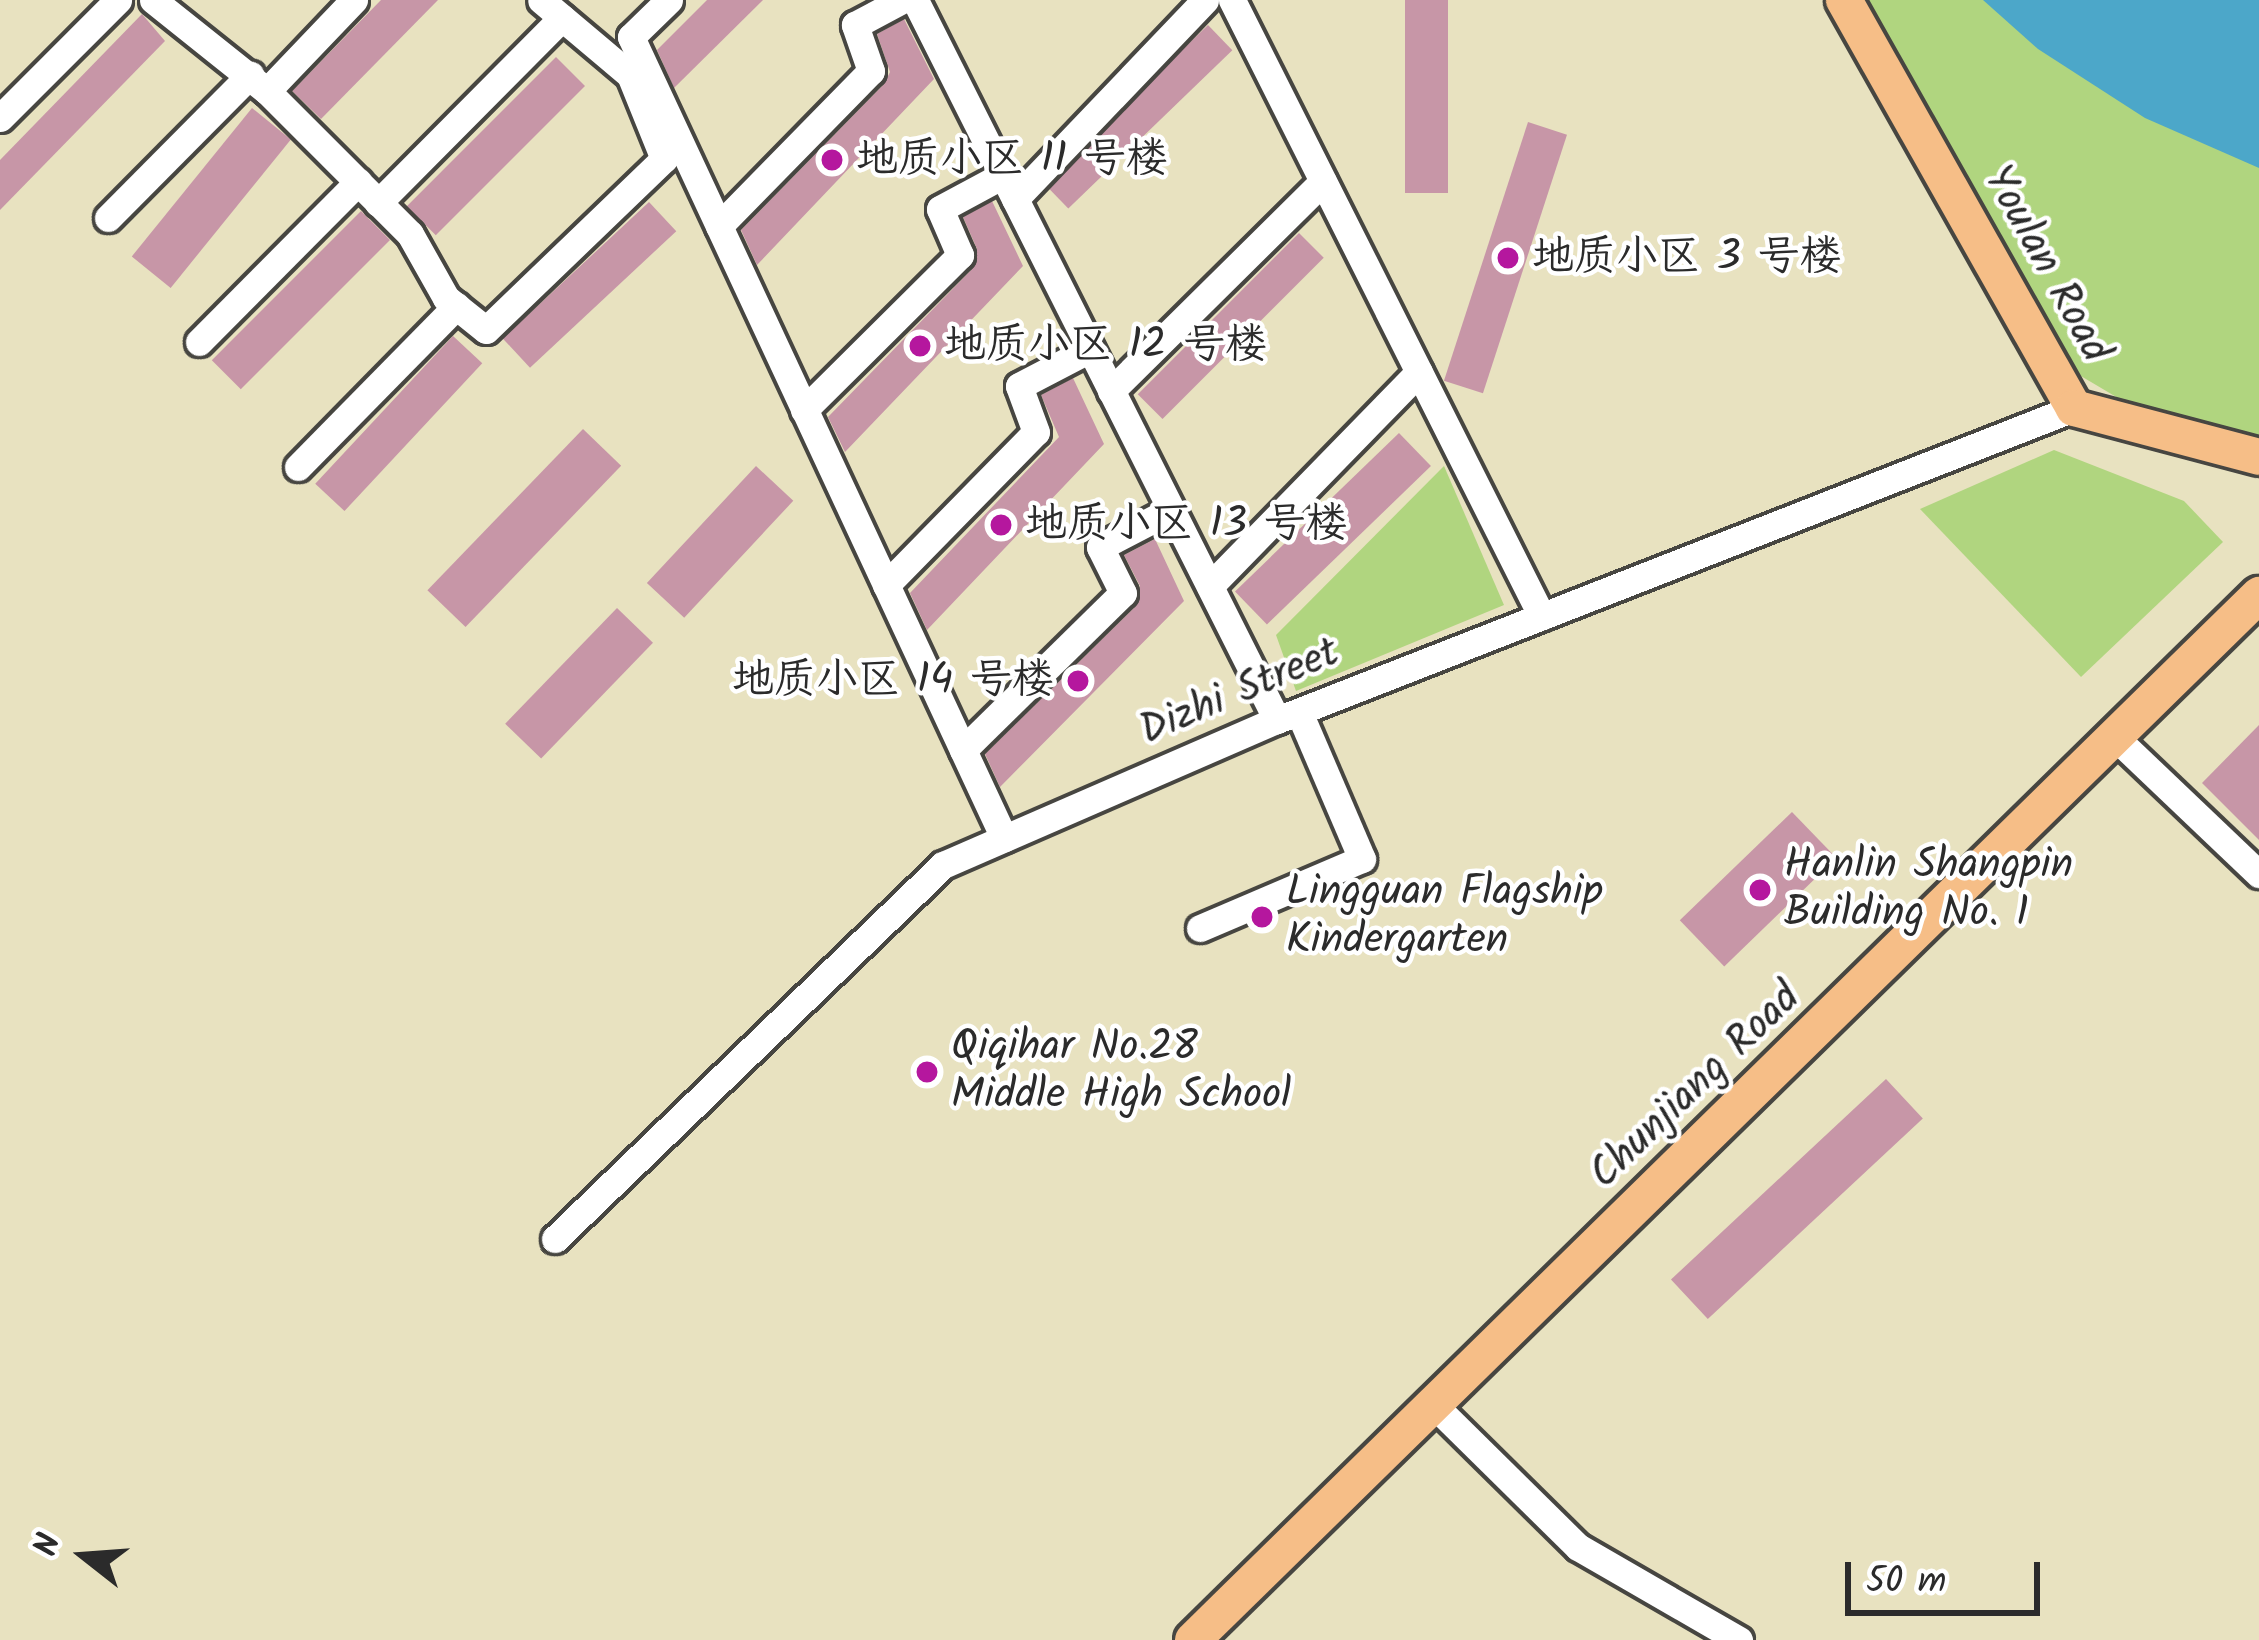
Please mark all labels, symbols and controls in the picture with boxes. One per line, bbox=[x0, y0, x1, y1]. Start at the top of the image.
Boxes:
place label: 地质小区 11 号楼 bbox=[856, 135, 1168, 185]
marker: 地质小区 11 号楼 bbox=[819, 147, 845, 173]
street label: Youlan Road bbox=[1970, 158, 2120, 372]
place label: 地质小区 3 号楼 bbox=[1532, 233, 1842, 283]
marker: 地质小区 3 号楼 bbox=[1495, 245, 1521, 271]
place label: 地质小区 12 号楼 bbox=[944, 321, 1267, 371]
marker: 地质小区 12 号楼 bbox=[907, 333, 933, 359]
place label: 地质小区 13 号楼 bbox=[1025, 500, 1348, 550]
marker: 地质小区 13 号楼 bbox=[988, 512, 1014, 538]
street label: Dizhi Street bbox=[1133, 628, 1347, 758]
place label: 地质小区 14 号楼 bbox=[732, 656, 1054, 706]
marker: 地质小区 14 号楼 bbox=[1065, 668, 1091, 694]
place label: Hanlin Shangpin Building No. 1 bbox=[1784, 841, 2073, 940]
place label: Lingguan Flagship Kindergarten bbox=[1286, 868, 1603, 966]
marker: Hanlin Shangpin Building No. 1 bbox=[1747, 877, 1773, 903]
marker: Lingguan Flagship Kindergarten bbox=[1249, 904, 1275, 930]
street label: Chunjiang Road bbox=[1580, 974, 1812, 1200]
place label: Qiqihar No.28 Middle High School bbox=[951, 1023, 1291, 1122]
marker: Qiqihar No.28 Middle High School bbox=[914, 1059, 940, 1085]
north arrow bbox=[24, 1496, 144, 1616]
text: N bbox=[21, 1528, 77, 1563]
scale bar bbox=[1851, 1538, 2046, 1612]
text: 50 m bbox=[1866, 1554, 1946, 1611]

